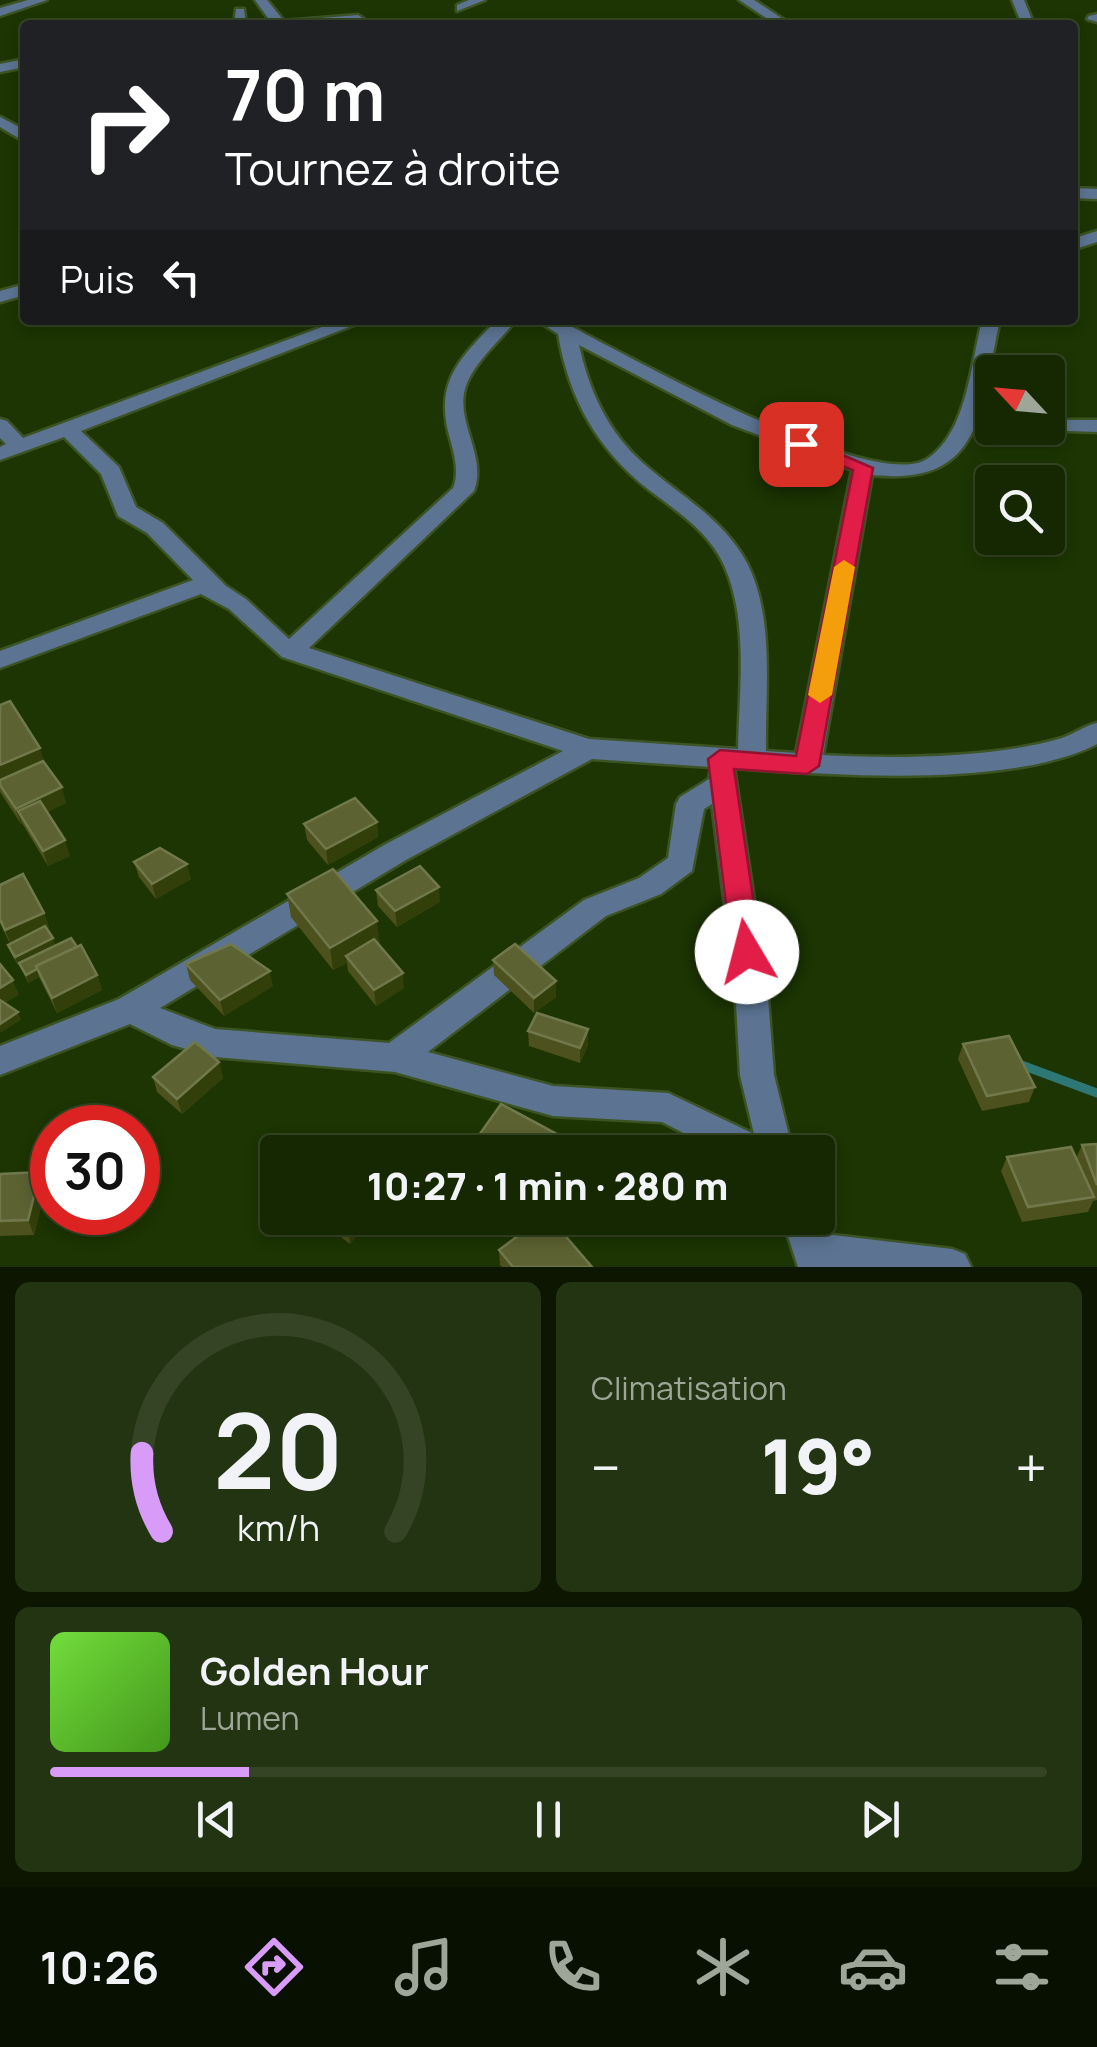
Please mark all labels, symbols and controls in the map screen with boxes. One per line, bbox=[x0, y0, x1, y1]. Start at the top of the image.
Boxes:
text: 70 m bbox=[225, 46, 385, 142]
icon: right bbox=[60, 60, 190, 190]
text: Tournez à droite bbox=[225, 137, 561, 199]
icon: left bbox=[154, 250, 209, 305]
text: Puis bbox=[60, 252, 134, 304]
north arrow bbox=[975, 355, 1065, 445]
map controls bbox=[975, 355, 1065, 555]
pin bbox=[759, 402, 844, 487]
icon: arrive bbox=[774, 417, 829, 472]
button: search bbox=[975, 465, 1065, 555]
position arrow bbox=[695, 900, 799, 1004]
speed limit sign: 30 bbox=[30, 1105, 160, 1235]
text: 10:27 · 1 min · 280 m bbox=[367, 1159, 728, 1211]
text: Climatisation bbox=[591, 1366, 787, 1410]
text: 20 bbox=[213, 1378, 343, 1520]
text: 19° bbox=[761, 1414, 875, 1517]
text: − bbox=[591, 1429, 621, 1505]
text: + bbox=[1015, 1429, 1047, 1505]
text: km/h bbox=[236, 1503, 320, 1552]
text: Golden Hour bbox=[200, 1644, 429, 1696]
text: Lumen bbox=[200, 1696, 300, 1740]
icon: previous bbox=[189, 1792, 244, 1847]
icon: pause bbox=[521, 1792, 576, 1847]
icon: next bbox=[853, 1792, 908, 1847]
icon: directions bbox=[239, 1932, 309, 2002]
icon: music bbox=[389, 1932, 459, 2002]
icon: phone bbox=[538, 1932, 608, 2002]
icon: climate bbox=[688, 1932, 758, 2002]
icon: car bbox=[838, 1932, 908, 2002]
icon: filters bbox=[987, 1932, 1057, 2002]
text: 10:26 bbox=[40, 1936, 159, 1998]

